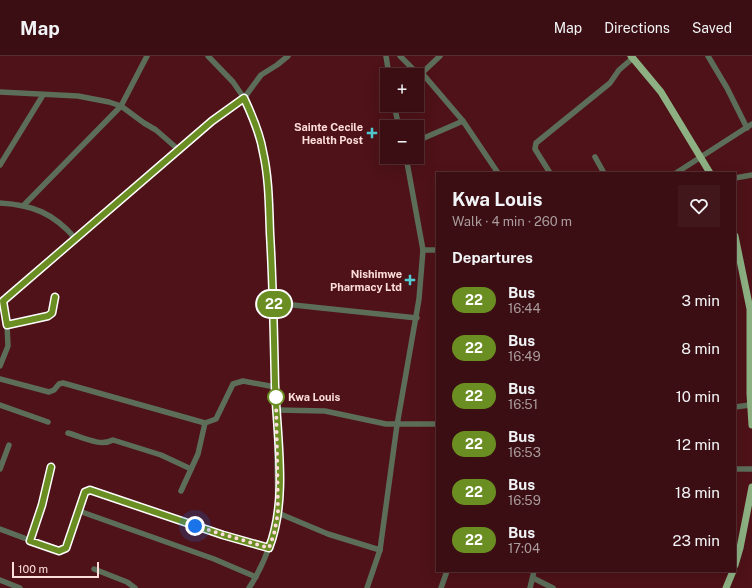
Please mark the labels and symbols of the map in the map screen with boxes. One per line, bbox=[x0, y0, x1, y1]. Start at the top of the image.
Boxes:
place label: Sainte Cecile Health Post bbox=[294, 121, 363, 146]
marker: Sainte Cecile Health Post bbox=[366, 127, 378, 139]
place label: Nishimwe Pharmacy Ltd bbox=[330, 268, 402, 293]
marker: Nishimwe Pharmacy Ltd bbox=[405, 275, 415, 285]
line badge: 22 bbox=[256, 291, 292, 317]
marker: Kwa Louis bbox=[267, 388, 285, 406]
place label: Kwa Louis bbox=[288, 391, 341, 403]
your location bbox=[185, 516, 205, 536]
scale bar bbox=[12, 560, 99, 579]

